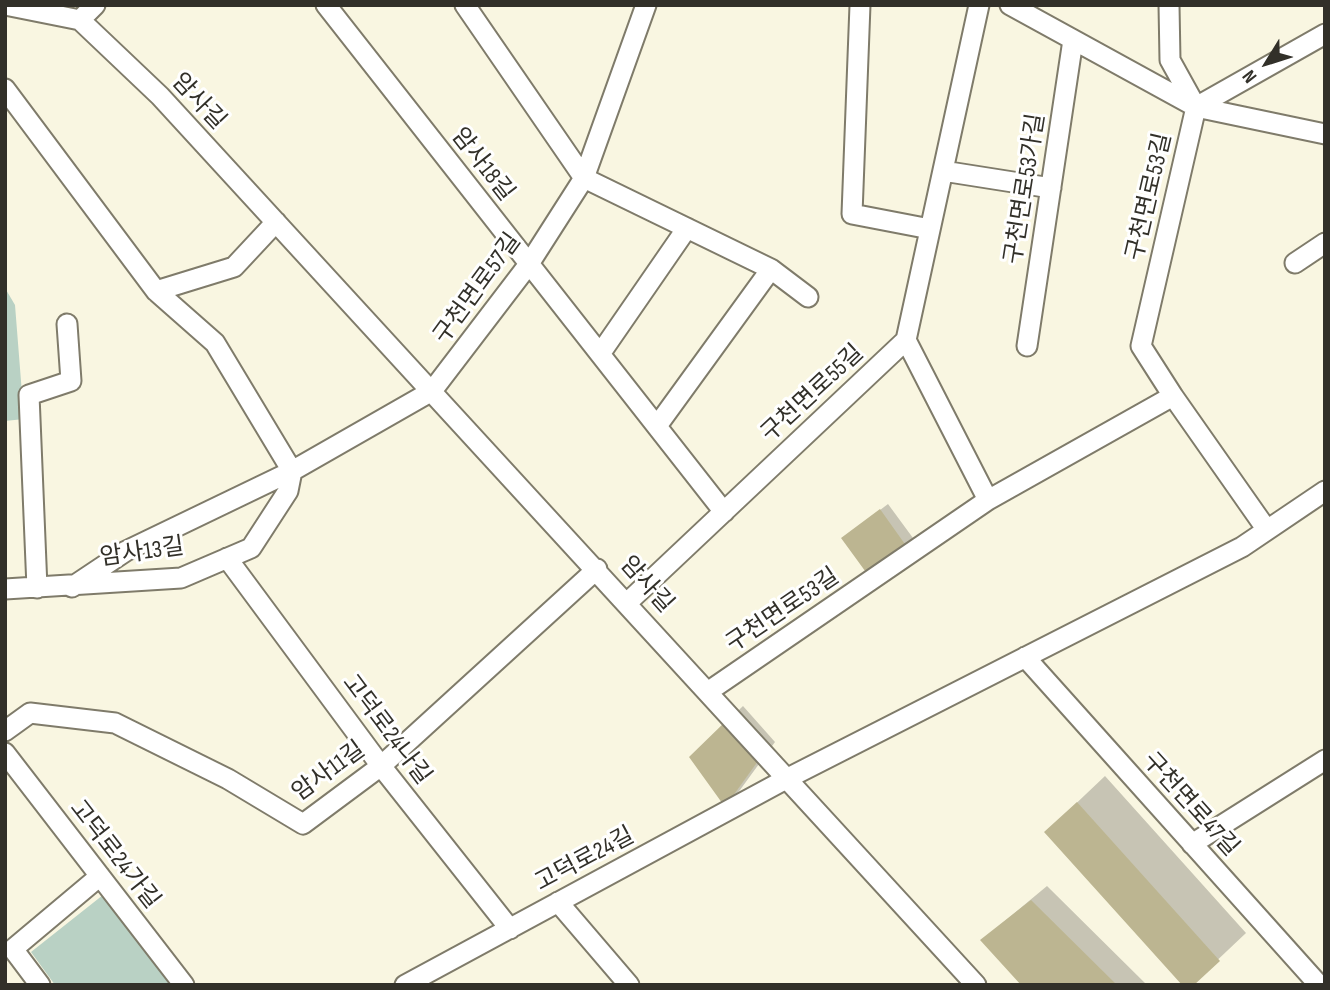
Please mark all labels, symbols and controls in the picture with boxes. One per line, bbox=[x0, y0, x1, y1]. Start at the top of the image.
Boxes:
north arrow bbox=[1232, 28, 1302, 98]
text: N bbox=[1238, 65, 1262, 87]
street label: 암사길 bbox=[165, 68, 231, 136]
street label: 구천면로53가길 bbox=[1000, 112, 1052, 266]
street label: 암사18길 bbox=[444, 123, 520, 207]
street label: 구천면로53길 bbox=[1121, 130, 1179, 264]
street label: 구천면로57길 bbox=[428, 228, 528, 350]
street label: 구천면로55길 bbox=[756, 339, 870, 449]
street label: 암사13길 bbox=[98, 533, 186, 573]
street label: 암사길 bbox=[613, 551, 679, 619]
street label: 구천면로53길 bbox=[721, 563, 845, 659]
street label: 고덕로24나길 bbox=[335, 669, 437, 791]
street label: 암사11길 bbox=[287, 736, 371, 808]
street label: 구천면로47길 bbox=[1136, 747, 1244, 863]
street label: 고덕로24가길 bbox=[63, 795, 165, 915]
street label: 고덕로24길 bbox=[531, 822, 639, 898]

